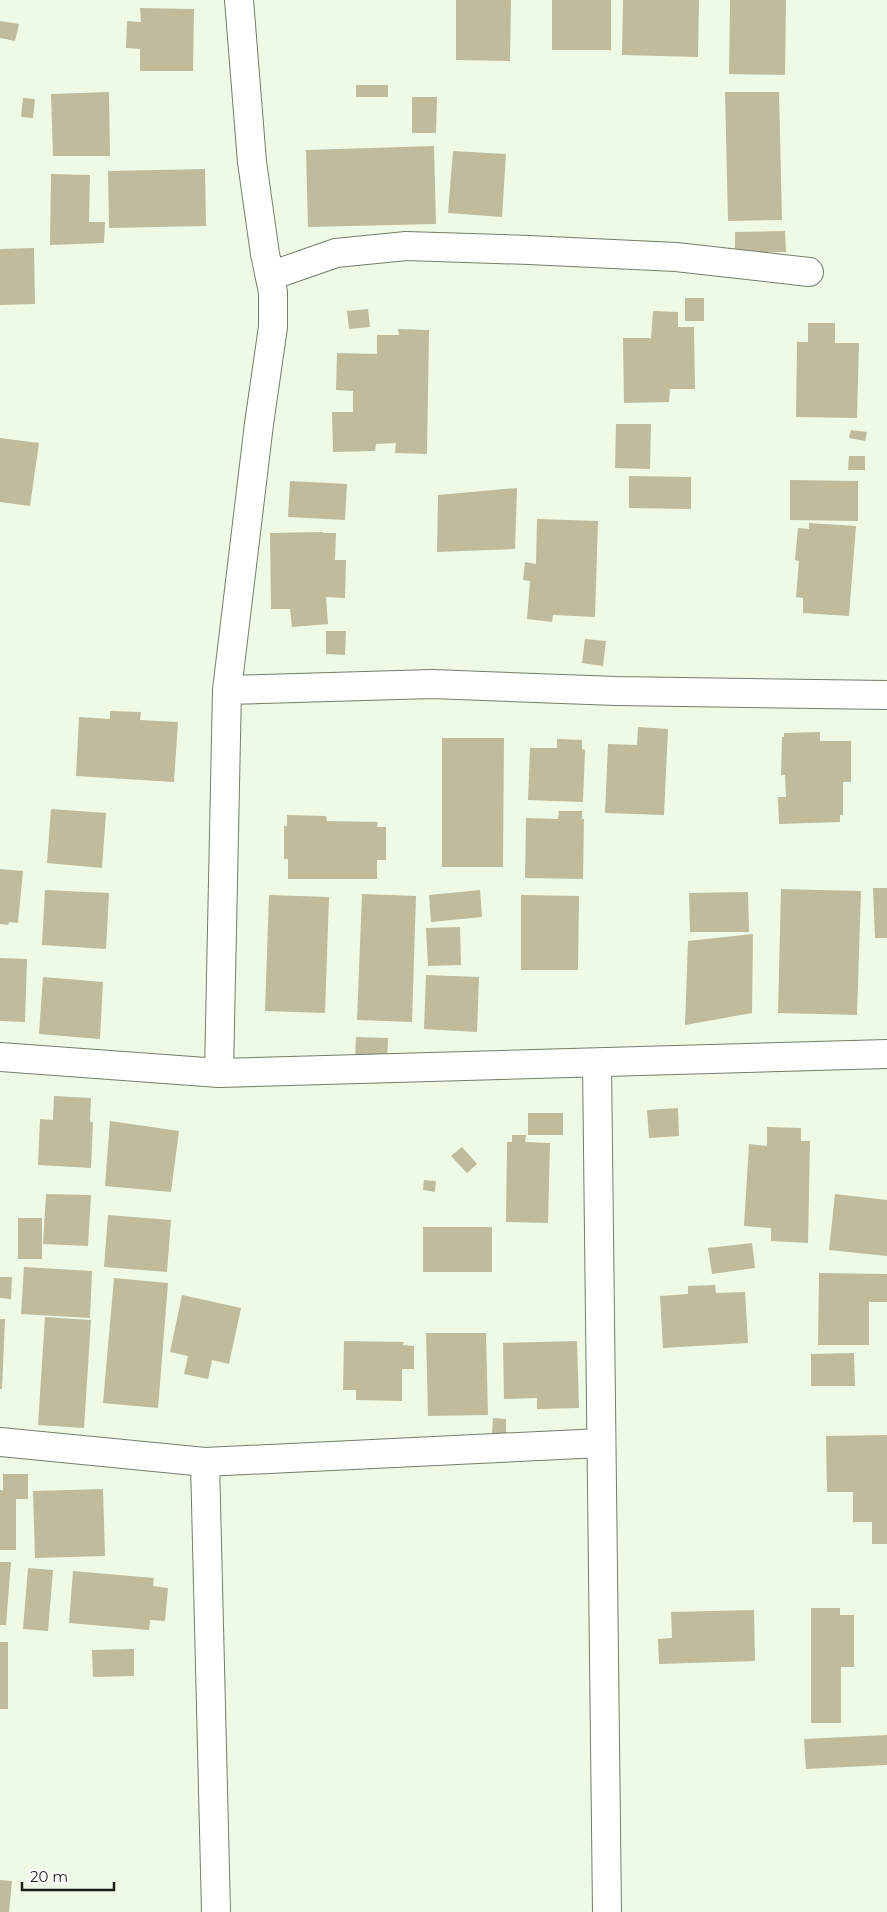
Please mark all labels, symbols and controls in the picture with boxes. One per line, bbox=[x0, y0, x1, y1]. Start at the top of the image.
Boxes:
scale bar bbox=[22, 1860, 115, 1892]
text: 20 m bbox=[30, 1867, 68, 1886]

